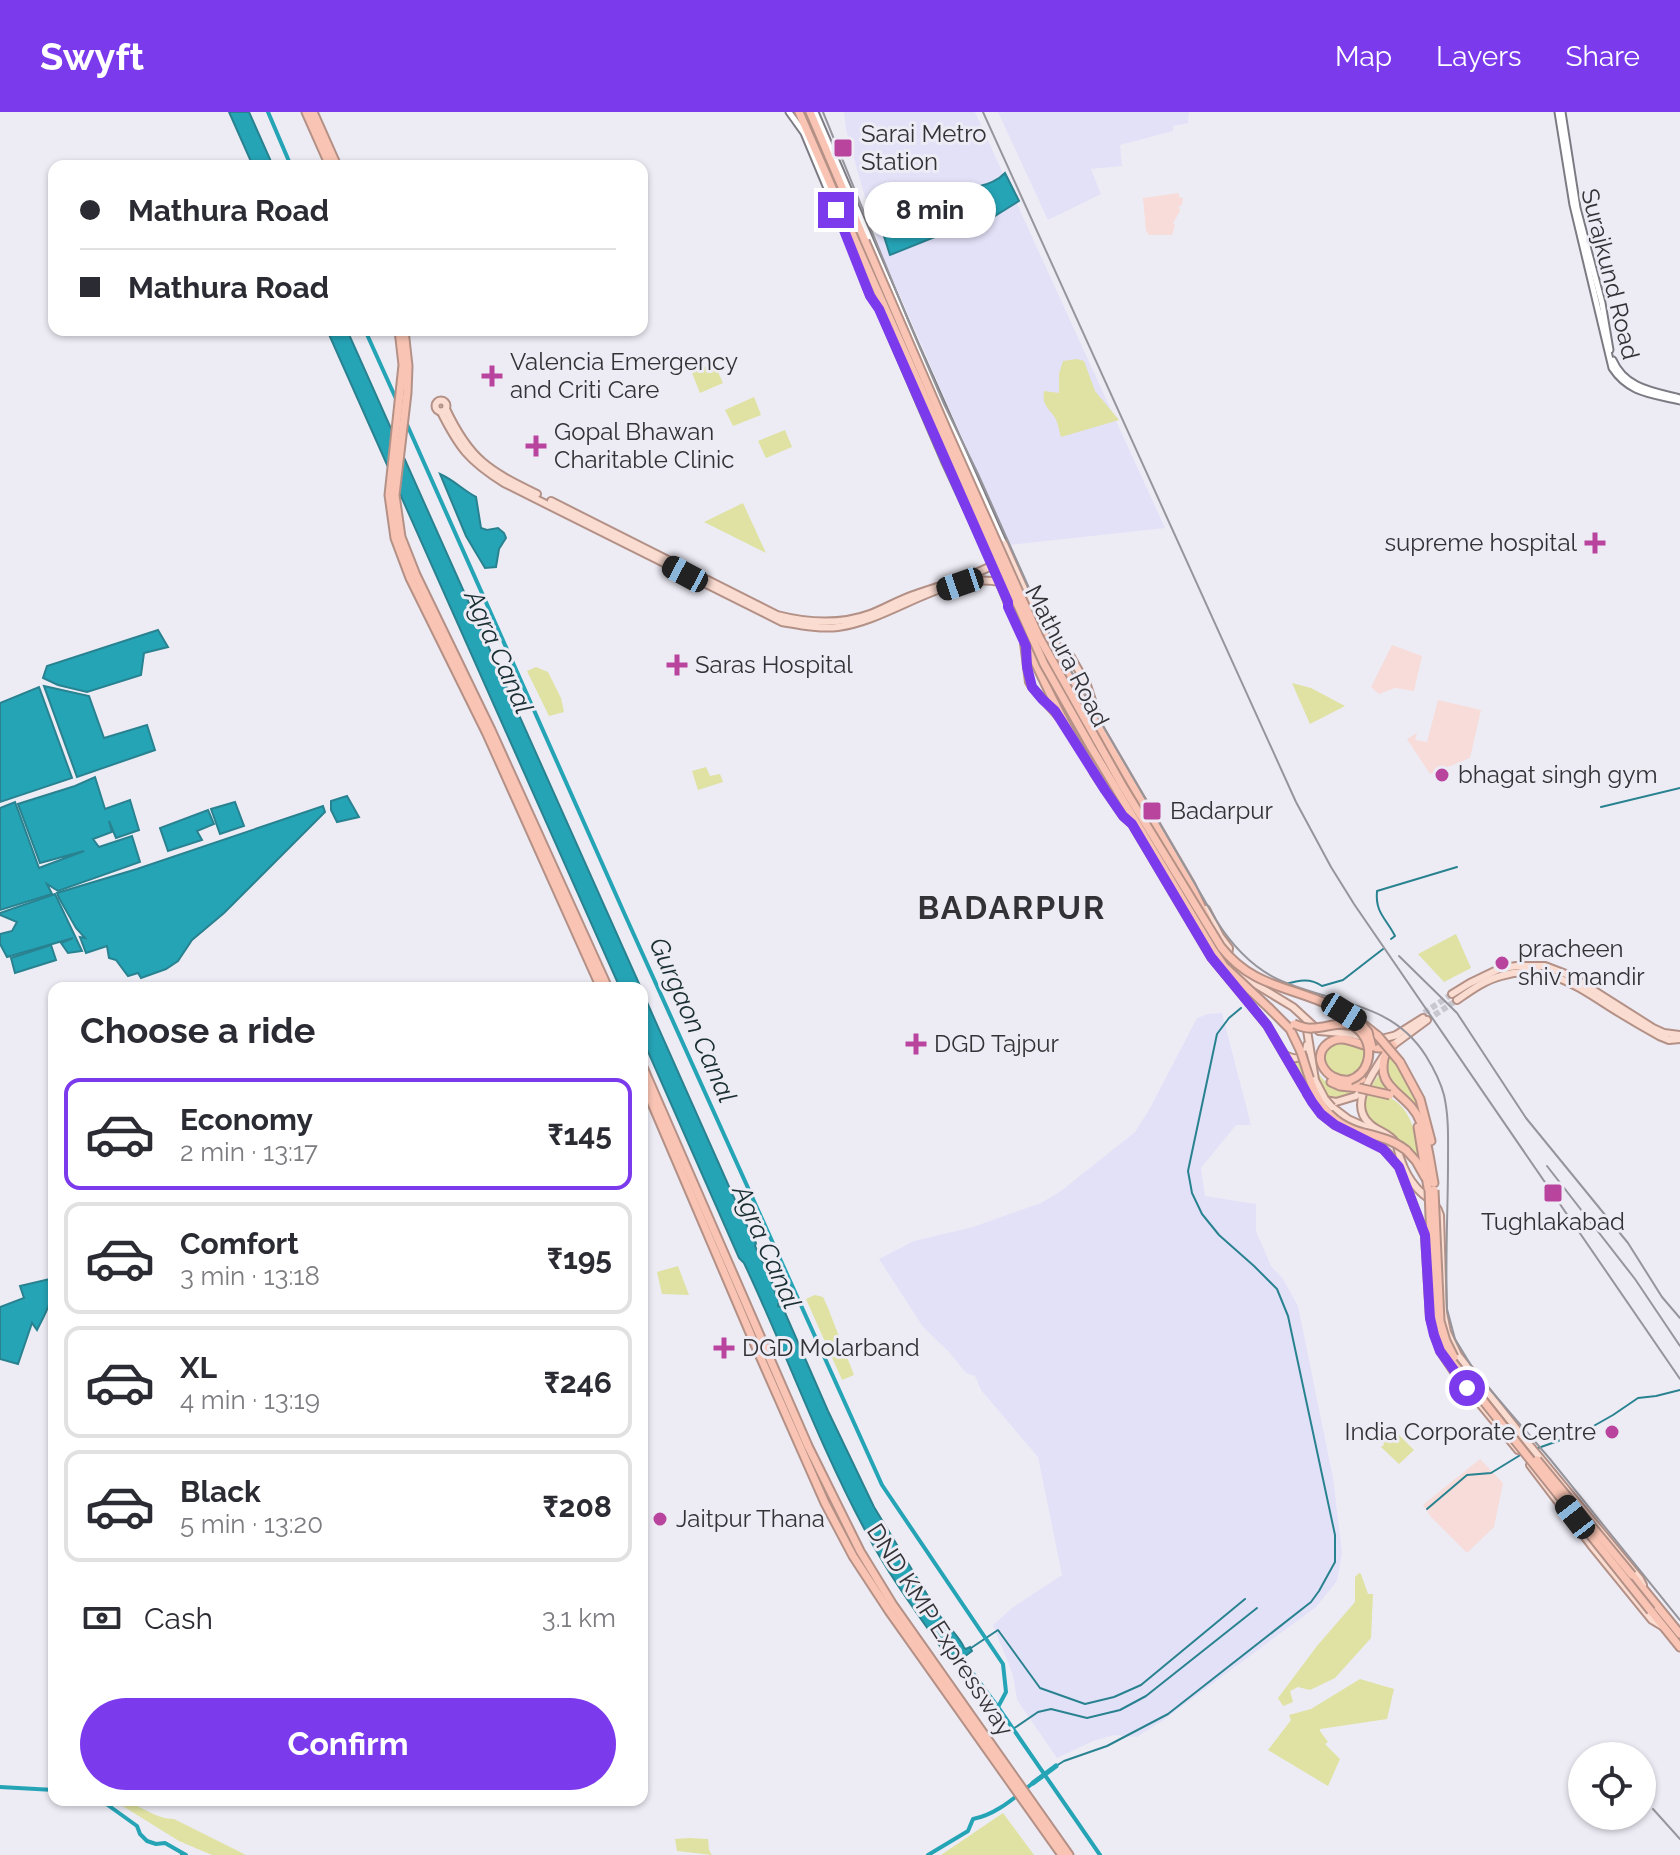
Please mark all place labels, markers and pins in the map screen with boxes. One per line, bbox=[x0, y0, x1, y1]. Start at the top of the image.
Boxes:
place label: Sarai Metro Station bbox=[861, 119, 987, 176]
marker: Sarai Metro Station bbox=[832, 137, 854, 159]
place label: Valencia Emergency and Criti Care bbox=[510, 347, 738, 404]
marker: Valencia Emergency and Criti Care bbox=[481, 365, 503, 387]
place label: Gopal Bhawan Charitable Clinic bbox=[554, 417, 734, 474]
marker: Gopal Bhawan Charitable Clinic bbox=[525, 435, 547, 457]
place label: supreme hospital bbox=[1384, 528, 1577, 557]
marker: supreme hospital bbox=[1584, 532, 1606, 554]
place label: Saras Hospital bbox=[695, 650, 853, 679]
marker: Saras Hospital bbox=[666, 654, 688, 676]
place label: bhagat singh gym bbox=[1458, 760, 1658, 789]
marker: bhagat singh gym bbox=[1433, 766, 1451, 784]
place label: Badarpur bbox=[1170, 796, 1274, 825]
marker: Badarpur bbox=[1141, 800, 1163, 822]
place label: pracheen shiv mandir bbox=[1518, 934, 1645, 991]
marker: pracheen shiv mandir bbox=[1493, 954, 1511, 972]
place label: DGD Tajpur bbox=[934, 1029, 1060, 1058]
marker: DGD Tajpur bbox=[905, 1033, 927, 1055]
marker: Tughlakabad bbox=[1542, 1182, 1564, 1204]
place label: Tughlakabad bbox=[1481, 1207, 1625, 1236]
place label: DGD Molarband bbox=[742, 1333, 920, 1362]
marker: DGD Molarband bbox=[713, 1337, 735, 1359]
place label: India Corporate Centre bbox=[1344, 1417, 1596, 1446]
marker: India Corporate Centre bbox=[1603, 1423, 1621, 1441]
place label: Jaitpur Thana bbox=[676, 1504, 825, 1533]
marker: Jaitpur Thana bbox=[651, 1510, 669, 1528]

